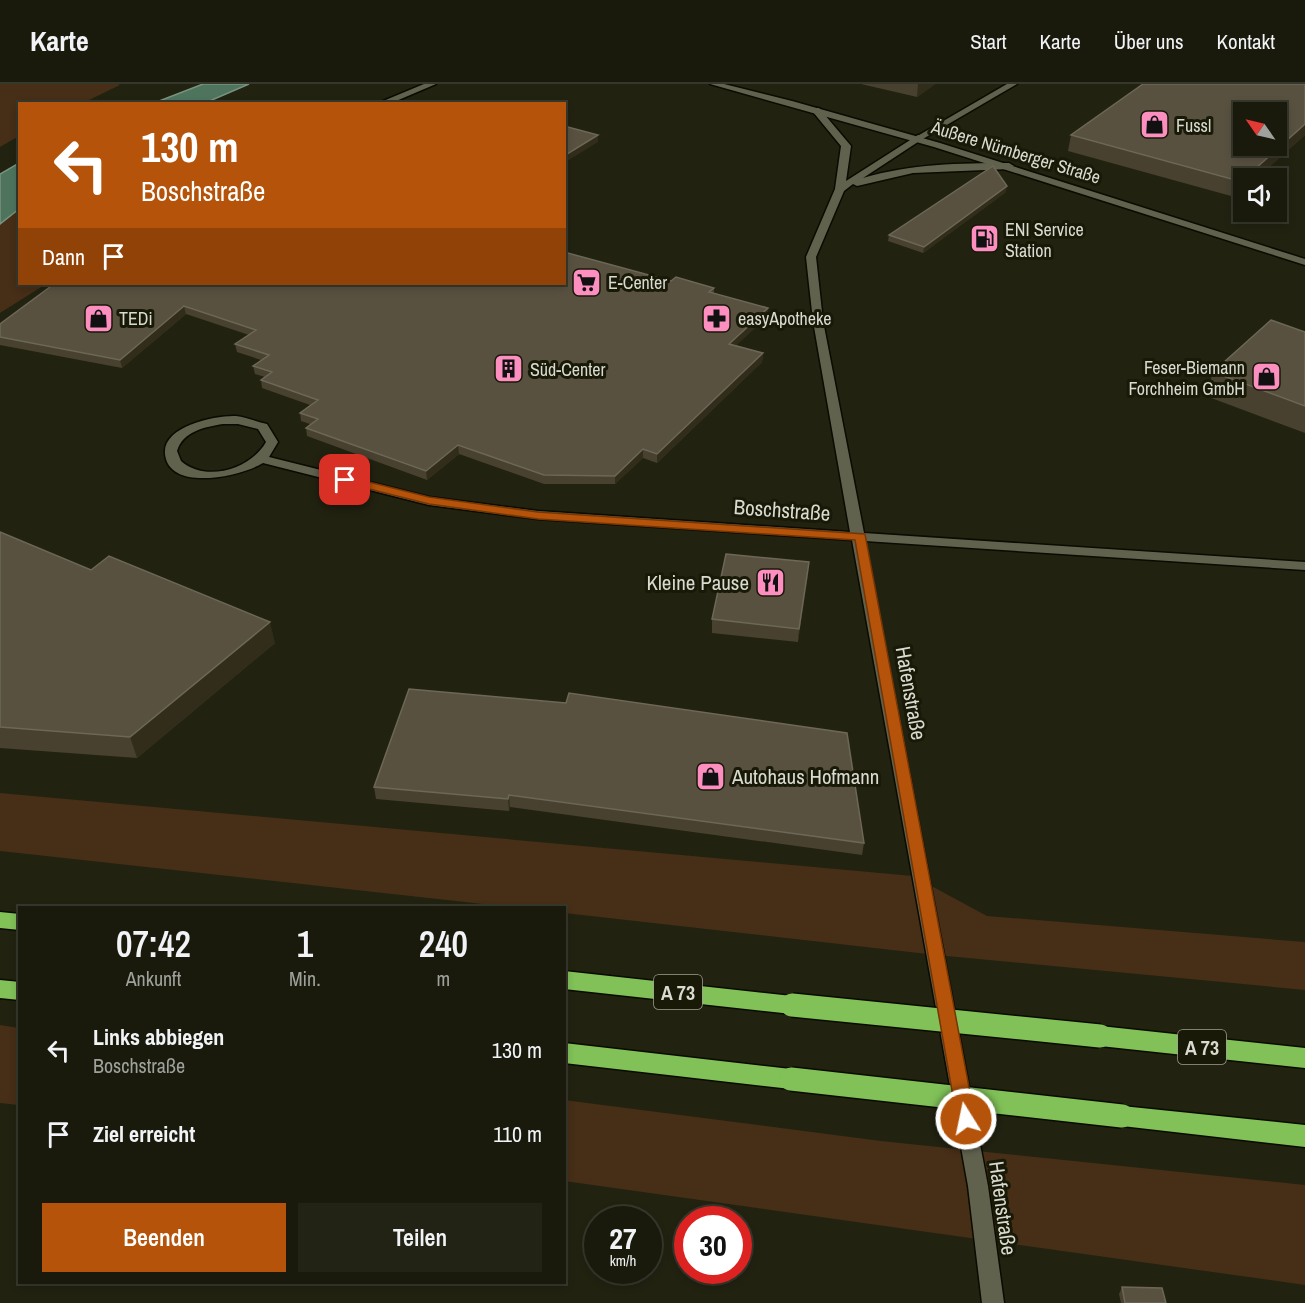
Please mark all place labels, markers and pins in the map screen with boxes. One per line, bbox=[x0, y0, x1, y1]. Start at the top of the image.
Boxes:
shop icon: Fussl bbox=[1139, 109, 1171, 141]
place label: Fussl bbox=[1176, 113, 1211, 138]
place label: ENI Service Station bbox=[1005, 217, 1084, 263]
fuel station icon: ENI Service Station bbox=[968, 223, 1000, 255]
supermarket icon: E-Center bbox=[571, 266, 603, 298]
place label: E-Center bbox=[608, 270, 667, 295]
shop icon: TEDi bbox=[82, 302, 114, 334]
pharmacy icon: easyApotheke bbox=[701, 302, 733, 334]
place label: TEDi bbox=[119, 306, 153, 331]
place label: easyApotheke bbox=[738, 306, 832, 331]
building icon: Süd-Center bbox=[493, 353, 525, 385]
place label: Feser-Biemann Forchheim GmbH bbox=[1128, 355, 1245, 401]
place label: Süd-Center bbox=[530, 357, 606, 382]
shop icon: Feser-Biemann Forchheim GmbH bbox=[1250, 361, 1282, 393]
pin bbox=[319, 454, 370, 505]
restaurant icon: Kleine Pause bbox=[754, 566, 786, 598]
place label: Kleine Pause bbox=[647, 568, 749, 597]
shop icon: Autohaus Hofmann bbox=[695, 760, 727, 792]
place label: Autohaus Hofmann bbox=[731, 762, 879, 791]

